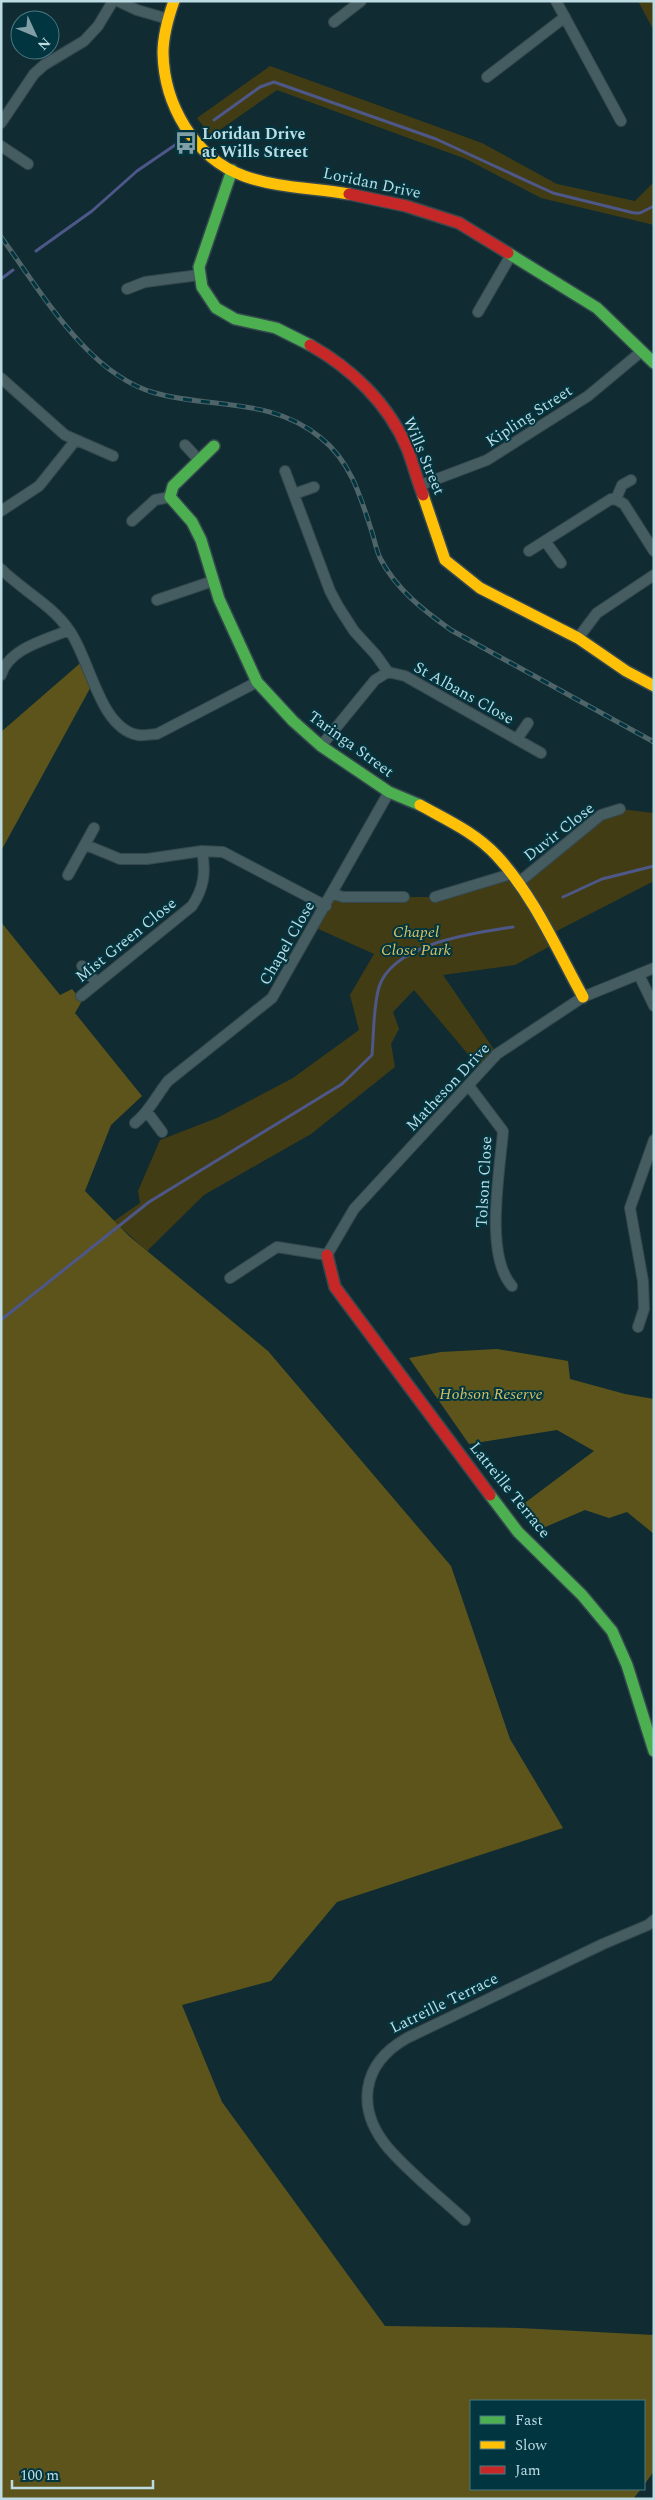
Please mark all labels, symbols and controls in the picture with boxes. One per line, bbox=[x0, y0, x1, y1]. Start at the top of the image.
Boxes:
north arrow bbox=[10, 10, 60, 60]
text: N bbox=[32, 32, 56, 55]
place label: Loridan Drive at Wills Street bbox=[202, 122, 308, 164]
bus stop icon: Loridan Drive at Wills Street bbox=[173, 130, 199, 156]
street label: Loridan Drive bbox=[321, 161, 423, 205]
street label: Kipling Street bbox=[481, 379, 577, 453]
street label: Wills Street bbox=[397, 413, 451, 499]
street label: St Albans Close bbox=[409, 655, 519, 731]
street label: Taringa Street bbox=[303, 705, 399, 784]
street label: Duvir Close bbox=[518, 797, 600, 867]
street label: Mist Green Close bbox=[70, 892, 182, 988]
street label: Chapel Close bbox=[253, 896, 321, 990]
park label: Chapel Close Park bbox=[381, 920, 451, 962]
street label: Matheson Drive bbox=[400, 1037, 496, 1137]
street label: Tolson Close bbox=[470, 1136, 498, 1228]
park label: Hobson Reserve bbox=[439, 1382, 543, 1406]
street label: Latreille Terrace bbox=[464, 1437, 556, 1543]
street label: Latreille Terrace bbox=[386, 1966, 502, 2040]
legend bbox=[470, 2400, 645, 2490]
text: Fast bbox=[515, 2409, 543, 2432]
text: Slow bbox=[515, 2434, 547, 2457]
scale bar bbox=[12, 2458, 154, 2490]
text: Jam bbox=[515, 2459, 541, 2482]
text: 100 m bbox=[20, 2464, 59, 2487]

